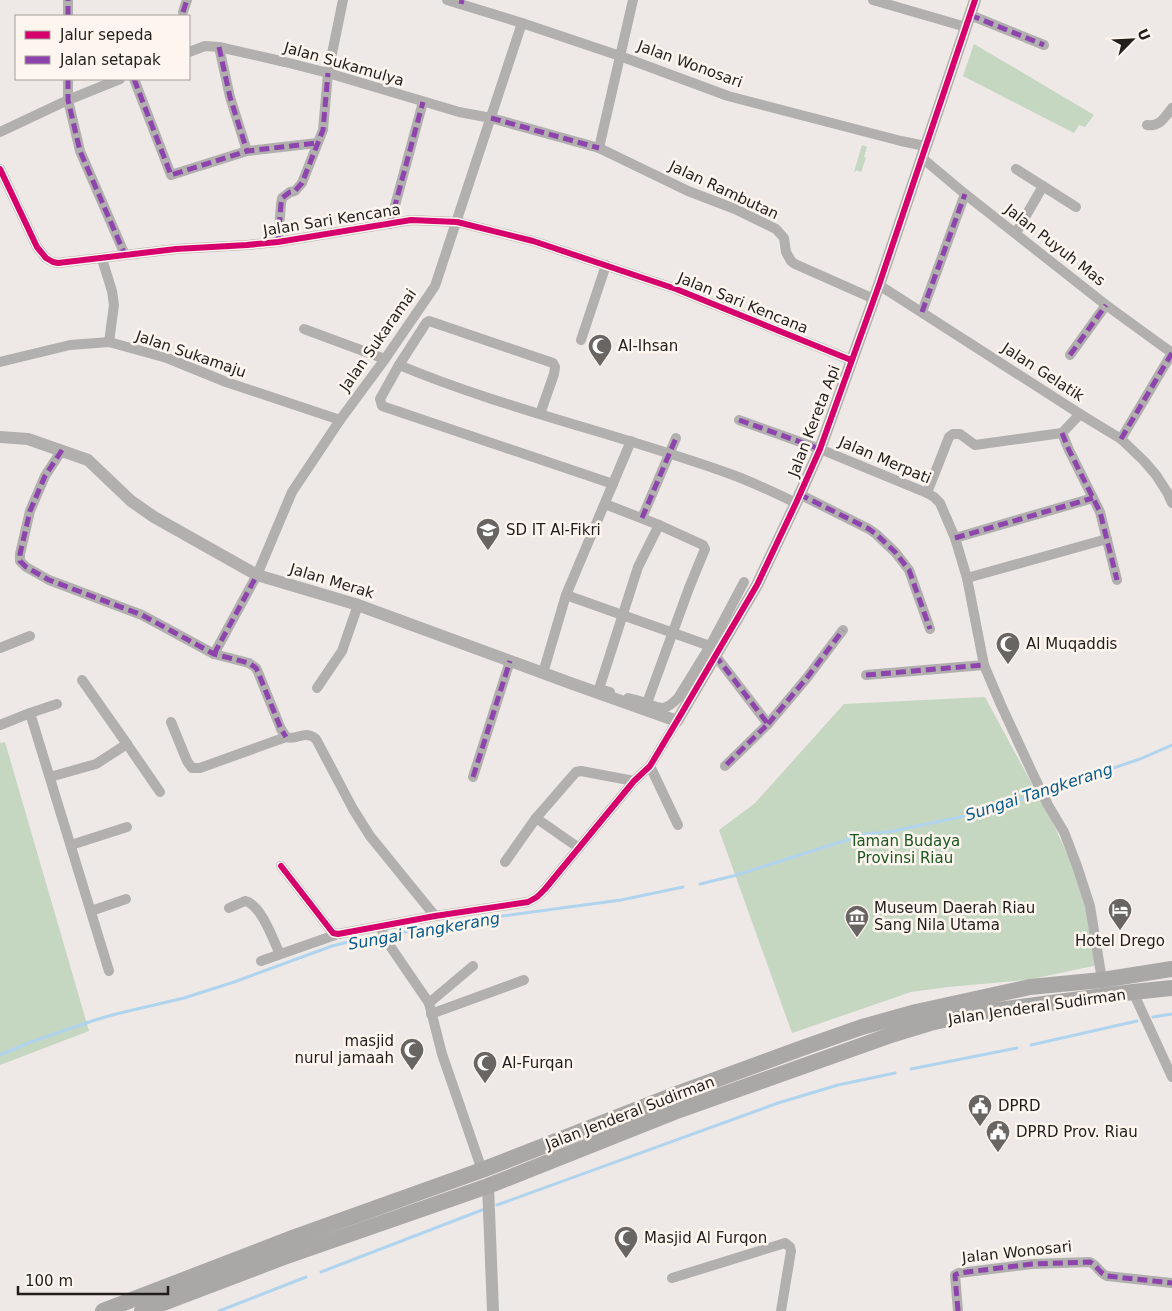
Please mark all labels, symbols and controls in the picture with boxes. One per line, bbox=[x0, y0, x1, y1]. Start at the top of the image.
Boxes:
legend bbox=[15, 15, 190, 80]
north arrow bbox=[1107, 15, 1157, 65]
text: Jalur sepeda bbox=[59, 26, 153, 44]
text: U bbox=[1134, 26, 1153, 43]
street label: Jalan Wonosari bbox=[634, 36, 745, 91]
street label: Jalan Sukamulya bbox=[281, 38, 406, 90]
text: Jalan setapak bbox=[59, 51, 161, 69]
street label: Jalan Rambutan bbox=[665, 156, 782, 223]
street label: Jalan Sari Kencana bbox=[261, 200, 402, 240]
street label: Jalan Puyuh Mas bbox=[1001, 200, 1109, 290]
street label: Jalan Sari Kencana bbox=[674, 268, 811, 337]
street label: Jalan Sukaramai bbox=[335, 285, 420, 396]
street label: Jalan Sukamaju bbox=[133, 326, 248, 381]
mosque icon: Al-Ihsan bbox=[587, 333, 613, 367]
place label: Al-Ihsan bbox=[618, 337, 678, 355]
street label: Jalan Gelatik bbox=[998, 338, 1088, 405]
street label: Jalan Kereta Api bbox=[784, 362, 844, 480]
street label: Jalan Merpati bbox=[835, 432, 934, 488]
school or university icon: SD IT Al-Fikri bbox=[475, 517, 501, 551]
place label: SD IT Al-Fikri bbox=[506, 521, 601, 539]
street label: Jalan Merak bbox=[287, 559, 377, 602]
mosque icon: Al Muqaddis bbox=[995, 631, 1021, 665]
place label: Al Muqaddis bbox=[1026, 635, 1118, 653]
water label: Sungai Tangkerang bbox=[963, 759, 1115, 825]
park label: Taman Budaya Provinsi Riau bbox=[849, 832, 960, 867]
hotel icon: Hotel Drego bbox=[1107, 897, 1133, 931]
place label: Museum Daerah Riau Sang Nila Utama bbox=[874, 899, 1035, 934]
museum icon: Museum Daerah Riau Sang Nila Utama bbox=[844, 904, 870, 938]
water label: Sungai Tangkerang bbox=[347, 908, 501, 954]
place label: Hotel Drego bbox=[1075, 932, 1165, 950]
street label: Jalan Jenderal Sudirman bbox=[946, 986, 1127, 1029]
place label: masjid nurul jamaah bbox=[295, 1032, 394, 1067]
mosque icon: masjid nurul jamaah bbox=[399, 1037, 425, 1071]
mosque icon: Al-Furqan bbox=[472, 1050, 498, 1084]
place label: Al-Furqan bbox=[502, 1054, 573, 1072]
street label: Jalan Jenderal Sudirman bbox=[542, 1072, 717, 1154]
public building icon: DPRD bbox=[967, 1093, 993, 1127]
place label: DPRD bbox=[998, 1097, 1041, 1115]
public building icon: DPRD Prov. Riau bbox=[985, 1119, 1011, 1153]
place label: DPRD Prov. Riau bbox=[1016, 1123, 1138, 1141]
mosque icon: Masjid Al Furqon bbox=[613, 1225, 639, 1259]
place label: Masjid Al Furqon bbox=[644, 1229, 767, 1247]
street label: Jalan Wonosari bbox=[960, 1237, 1073, 1267]
scale bar bbox=[18, 1264, 168, 1296]
text: 100 m bbox=[25, 1272, 73, 1290]

